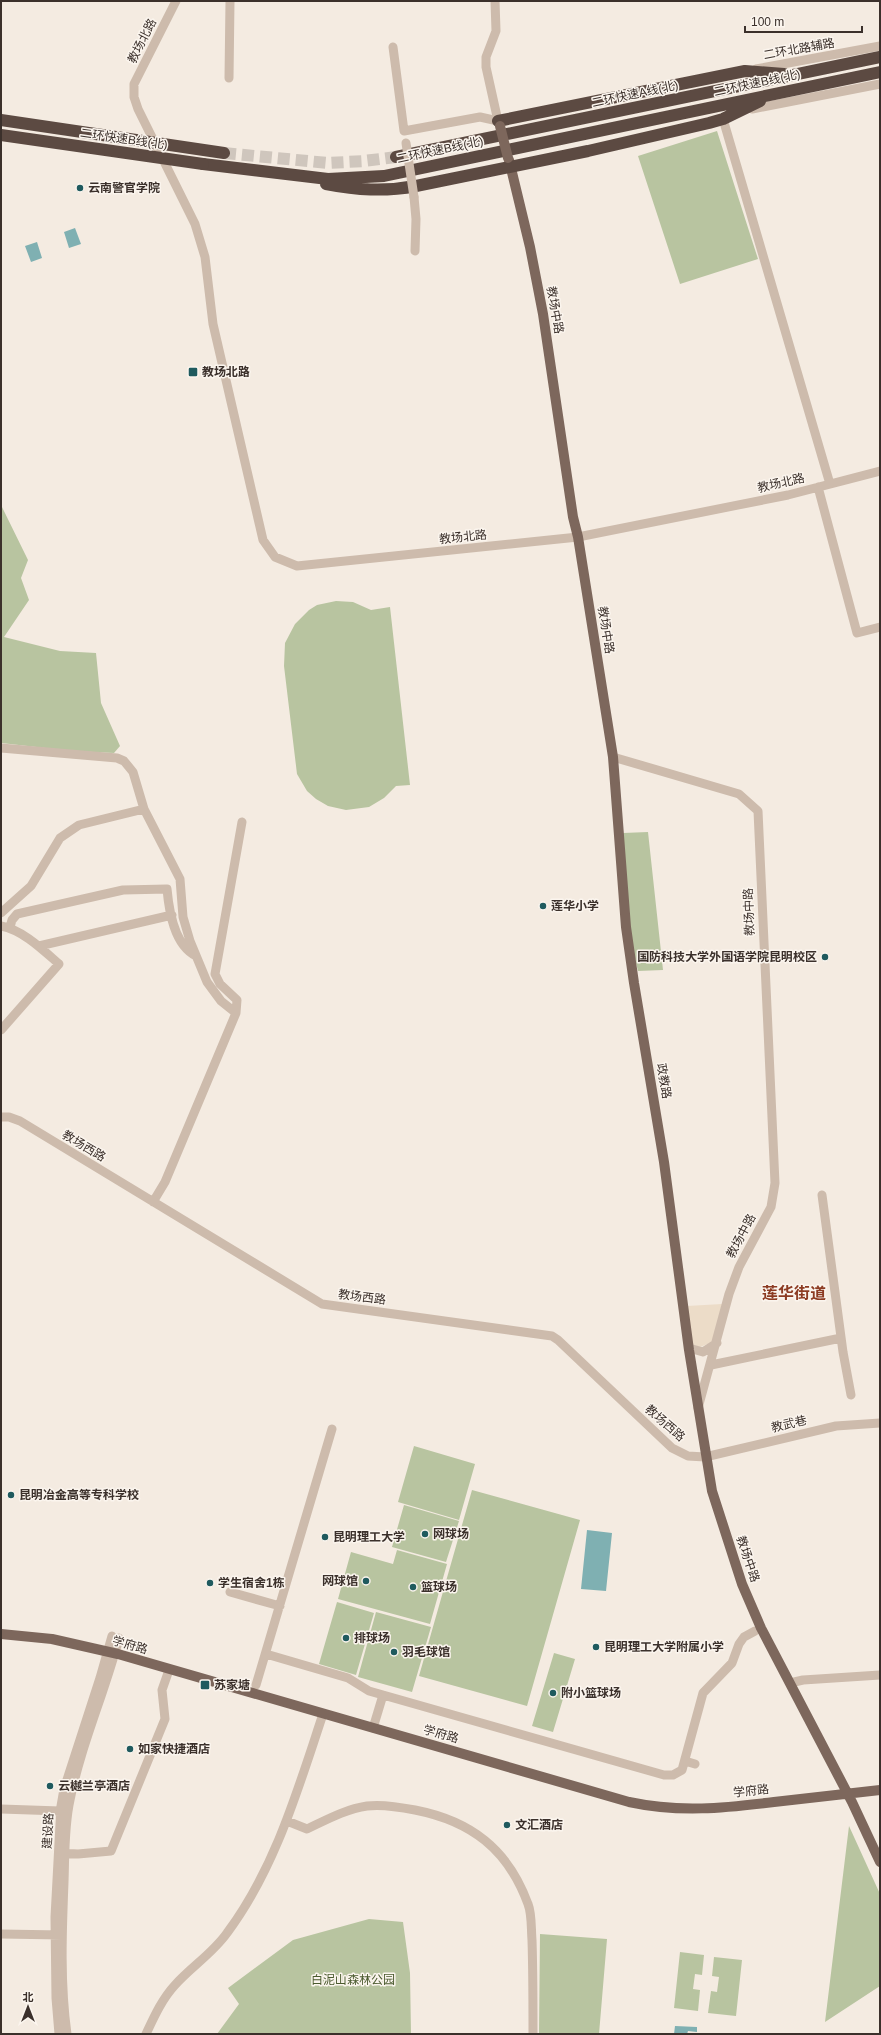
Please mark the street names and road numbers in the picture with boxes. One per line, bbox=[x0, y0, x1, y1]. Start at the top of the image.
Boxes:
street label: 教场北路 bbox=[125, 16, 159, 66]
street label: 二环北路辅路 bbox=[762, 36, 836, 62]
street label: 二环快速B线(北) bbox=[713, 67, 801, 99]
street label: 二环快速A线(北) bbox=[591, 78, 679, 110]
street label: 二环快速B线(北) bbox=[79, 126, 169, 152]
street label: 二环快速B线(北) bbox=[396, 134, 484, 166]
street label: 教场中路 bbox=[544, 285, 566, 335]
street label: 教场北路 bbox=[756, 471, 806, 495]
street label: 教场北路 bbox=[438, 528, 488, 546]
street label: 教场中路 bbox=[595, 605, 617, 655]
street label: 教场中路 bbox=[741, 888, 757, 936]
street label: 政教路 bbox=[654, 1062, 674, 1100]
street label: 教场西路 bbox=[60, 1128, 108, 1164]
street label: 教场中路 bbox=[724, 1212, 758, 1260]
street label: 教场西路 bbox=[337, 1287, 387, 1307]
street label: 教场西路 bbox=[642, 1402, 688, 1444]
street label: 教武巷 bbox=[770, 1413, 808, 1435]
street label: 教场中路 bbox=[734, 1534, 762, 1584]
street label: 学府路 bbox=[111, 1633, 149, 1657]
street label: 学府路 bbox=[422, 1722, 460, 1746]
street label: 学府路 bbox=[732, 1782, 770, 1800]
street label: 建设路 bbox=[40, 1813, 56, 1849]

